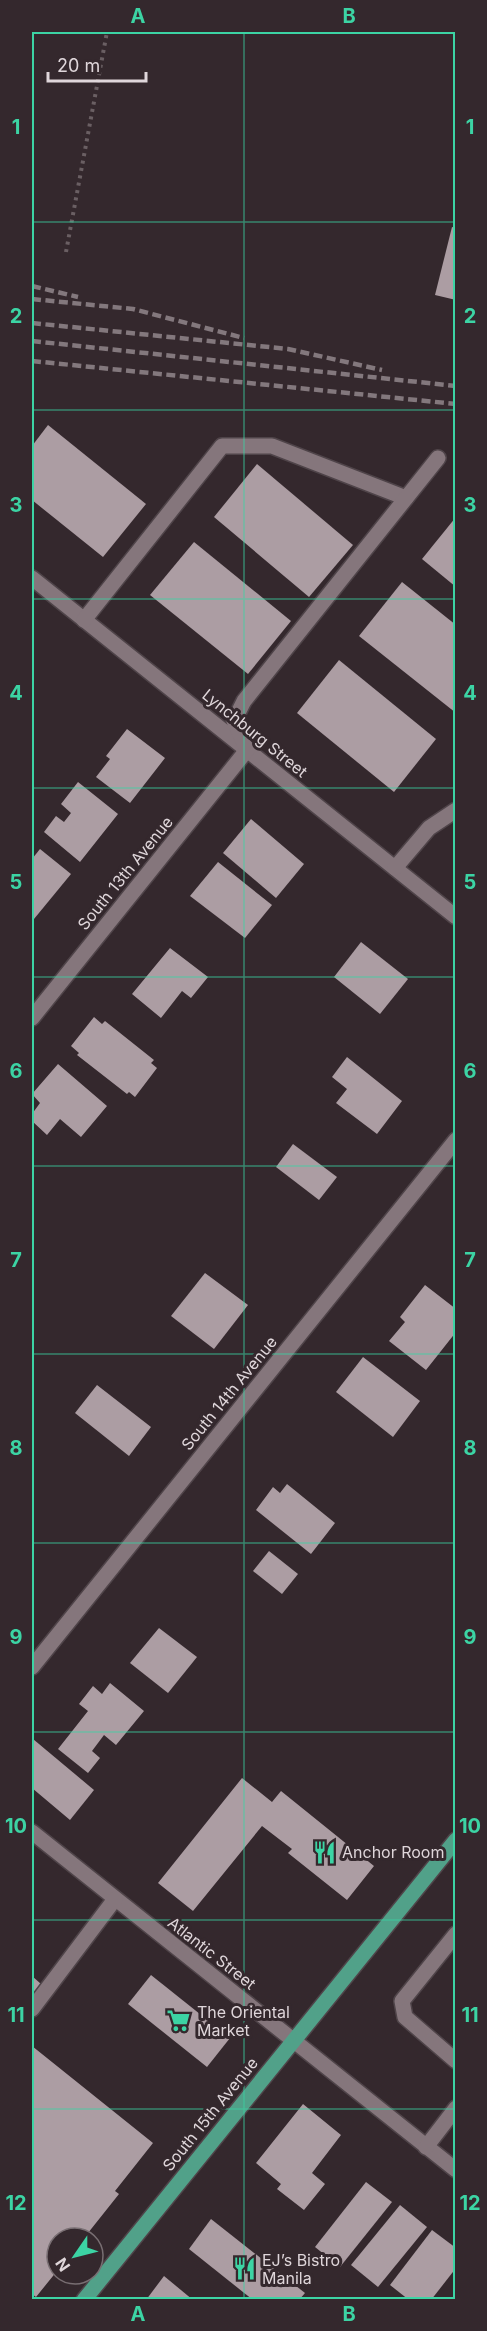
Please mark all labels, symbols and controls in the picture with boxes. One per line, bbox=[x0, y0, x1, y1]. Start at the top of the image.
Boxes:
text: A bbox=[131, 4, 146, 28]
text: B bbox=[342, 4, 356, 28]
scale bar bbox=[48, 45, 146, 83]
text: 20 m bbox=[57, 55, 100, 76]
text: 1 bbox=[12, 115, 20, 139]
text: 1 bbox=[466, 115, 474, 139]
text: 2 bbox=[10, 304, 22, 328]
text: 2 bbox=[464, 304, 476, 328]
text: 3 bbox=[10, 493, 22, 517]
text: 3 bbox=[464, 493, 476, 517]
text: 4 bbox=[9, 681, 23, 705]
text: 4 bbox=[463, 681, 477, 705]
street label: Lynchburg Street bbox=[198, 684, 312, 782]
street label: South 13th Avenue bbox=[73, 812, 177, 934]
text: 5 bbox=[10, 870, 22, 894]
text: 5 bbox=[464, 870, 476, 894]
text: 6 bbox=[10, 1059, 23, 1083]
text: 6 bbox=[464, 1059, 477, 1083]
text: 7 bbox=[10, 1248, 22, 1272]
text: 7 bbox=[464, 1248, 476, 1272]
street label: South 14th Avenue bbox=[177, 1332, 281, 1454]
text: 8 bbox=[9, 1436, 23, 1460]
text: 8 bbox=[463, 1436, 477, 1460]
text: 9 bbox=[10, 1625, 23, 1649]
text: 9 bbox=[464, 1625, 477, 1649]
text: 10 bbox=[5, 1814, 27, 1838]
text: 10 bbox=[459, 1814, 481, 1838]
restaurant icon: Anchor Room bbox=[311, 1839, 337, 1865]
place label: Anchor Room bbox=[342, 1842, 444, 1862]
street label: Atlantic Street bbox=[164, 1912, 260, 1994]
place label: The Oriental Market bbox=[197, 2002, 290, 2040]
text: 11 bbox=[7, 2003, 25, 2027]
text: 11 bbox=[461, 2003, 479, 2027]
supermarket icon: The Oriental Market bbox=[166, 2008, 192, 2034]
street label: South 15th Avenue bbox=[158, 2053, 262, 2175]
text: 12 bbox=[5, 2191, 27, 2215]
text: 12 bbox=[459, 2191, 481, 2215]
north arrow bbox=[45, 2226, 105, 2286]
place label: EJ’s Bistro Manila bbox=[262, 2250, 340, 2288]
text: N bbox=[51, 2254, 74, 2275]
restaurant icon: EJ’s Bistro Manila bbox=[231, 2256, 257, 2282]
text: A bbox=[131, 2302, 146, 2326]
text: B bbox=[342, 2302, 356, 2326]

